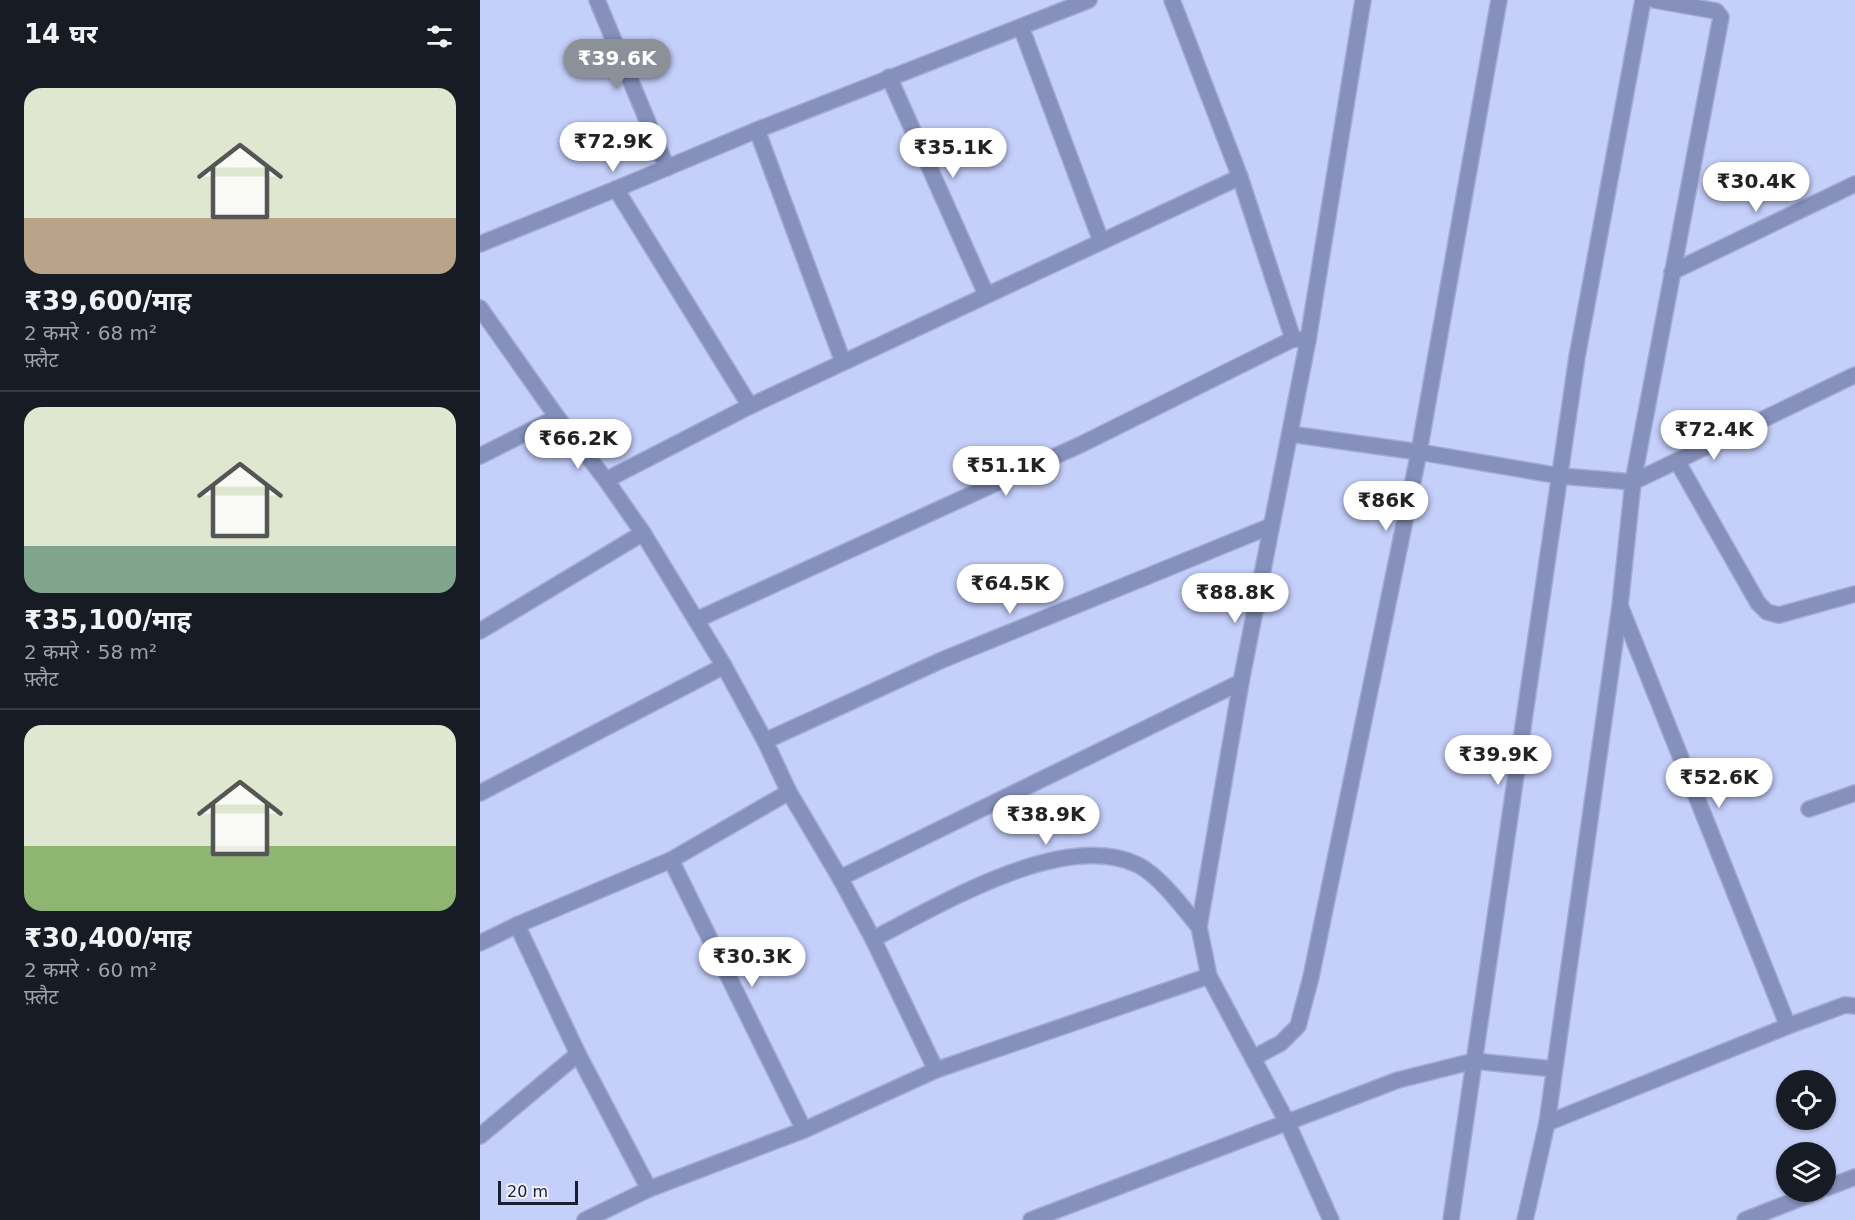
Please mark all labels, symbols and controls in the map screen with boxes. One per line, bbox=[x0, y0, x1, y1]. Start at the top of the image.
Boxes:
text: 14 घर bbox=[24, 19, 98, 49]
icon: filters bbox=[423, 20, 456, 53]
pin: ₹39.6K bbox=[568, 39, 666, 90]
text: ₹39.6K bbox=[578, 46, 656, 70]
pin: ₹72.9K bbox=[564, 122, 662, 173]
icon: home bbox=[186, 127, 294, 235]
pin: ₹35.1K bbox=[904, 128, 1002, 179]
text: ₹72.9K bbox=[574, 129, 652, 153]
text: ₹35.1K bbox=[914, 135, 992, 159]
pin: ₹30.4K bbox=[1707, 162, 1805, 213]
text: ₹30.4K bbox=[1717, 169, 1795, 193]
text: ₹39,600/माह bbox=[24, 286, 191, 316]
text: 2 कमरे · 68 m² bbox=[24, 321, 157, 345]
text: फ़्लैट bbox=[24, 348, 59, 372]
pin: ₹72.4K bbox=[1665, 410, 1763, 461]
text: ₹72.4K bbox=[1675, 417, 1753, 441]
pin: ₹66.2K bbox=[529, 419, 627, 470]
text: ₹66.2K bbox=[539, 426, 617, 450]
icon: home bbox=[186, 446, 294, 554]
pin: ₹51.1K bbox=[957, 446, 1055, 497]
text: ₹51.1K bbox=[967, 453, 1045, 477]
pin: ₹86K bbox=[1350, 481, 1422, 532]
text: ₹86K bbox=[1357, 488, 1415, 512]
pin: ₹64.5K bbox=[961, 564, 1059, 615]
text: ₹64.5K bbox=[971, 571, 1049, 595]
pin: ₹88.8K bbox=[1186, 573, 1284, 624]
text: ₹88.8K bbox=[1196, 580, 1274, 604]
text: ₹35,100/माह bbox=[24, 605, 191, 635]
text: 2 कमरे · 58 m² bbox=[24, 640, 157, 664]
text: फ़्लैट bbox=[24, 667, 59, 691]
pin: ₹39.9K bbox=[1449, 735, 1547, 786]
text: ₹39.9K bbox=[1459, 742, 1537, 766]
pin: ₹52.6K bbox=[1670, 758, 1768, 809]
icon: home bbox=[186, 764, 294, 872]
text: ₹52.6K bbox=[1680, 765, 1758, 789]
pin: ₹38.9K bbox=[997, 795, 1095, 846]
text: ₹38.9K bbox=[1007, 802, 1085, 826]
text: ₹30,400/माह bbox=[24, 923, 191, 953]
pin: ₹30.3K bbox=[703, 937, 801, 988]
text: ₹30.3K bbox=[713, 944, 791, 968]
text: 2 कमरे · 60 m² bbox=[24, 958, 157, 982]
text: फ़्लैट bbox=[24, 985, 59, 1009]
map controls bbox=[1776, 1070, 1836, 1202]
button: locate bbox=[1776, 1070, 1836, 1130]
button: layers bbox=[1776, 1142, 1836, 1202]
scale bar bbox=[498, 1178, 578, 1206]
text: 20 m bbox=[507, 1182, 548, 1201]

